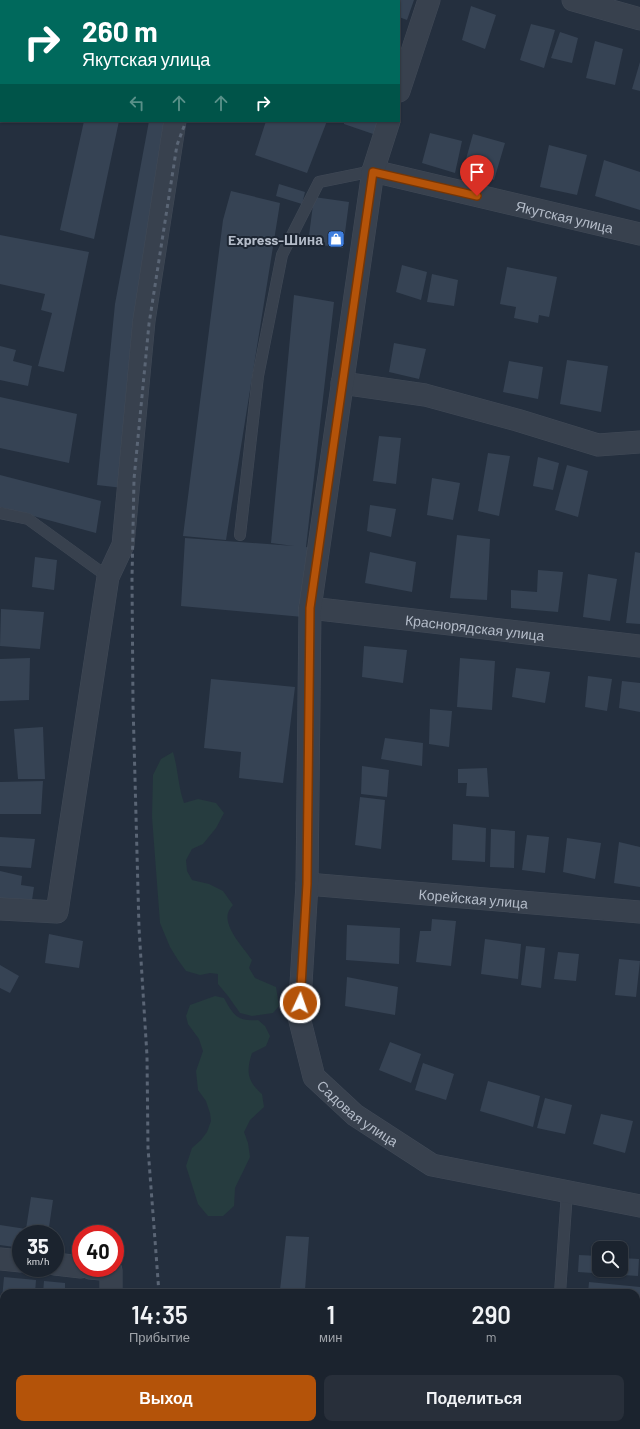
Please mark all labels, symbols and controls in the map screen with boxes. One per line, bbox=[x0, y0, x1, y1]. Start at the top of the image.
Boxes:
text: 260 m bbox=[82, 14, 158, 48]
icon: right bbox=[16, 16, 68, 68]
text: Якутская улица bbox=[82, 48, 210, 70]
icon: left bbox=[126, 92, 148, 114]
icon: ahead bbox=[168, 92, 190, 114]
icon: ahead bbox=[210, 92, 232, 114]
icon: right bbox=[252, 92, 274, 114]
pin bbox=[460, 155, 494, 196]
icon: arrive bbox=[466, 161, 488, 183]
street label: Якутская улица bbox=[514, 197, 615, 236]
shop icon: Express-Шина bbox=[326, 229, 346, 249]
place label: Express-Шина bbox=[228, 231, 323, 248]
street label: Краснорядская улица bbox=[404, 611, 546, 643]
street label: Корейская улица bbox=[418, 885, 529, 911]
position arrow bbox=[279, 982, 321, 1024]
street label: Садовая улица bbox=[314, 1076, 402, 1149]
speed limit sign: 40 bbox=[72, 1225, 124, 1277]
text: 35 bbox=[27, 1234, 49, 1258]
map controls bbox=[592, 1241, 628, 1277]
button: search bbox=[592, 1241, 628, 1277]
text: km/h bbox=[27, 1255, 49, 1267]
text: 14:35 bbox=[131, 1300, 188, 1329]
text: 1 bbox=[327, 1300, 335, 1329]
text: 290 bbox=[471, 1300, 511, 1329]
text: Прибытие bbox=[129, 1329, 190, 1345]
text: мин bbox=[319, 1329, 342, 1345]
text: m bbox=[486, 1329, 497, 1345]
button: Выход bbox=[16, 1375, 316, 1421]
button: Поделиться bbox=[324, 1375, 624, 1421]

